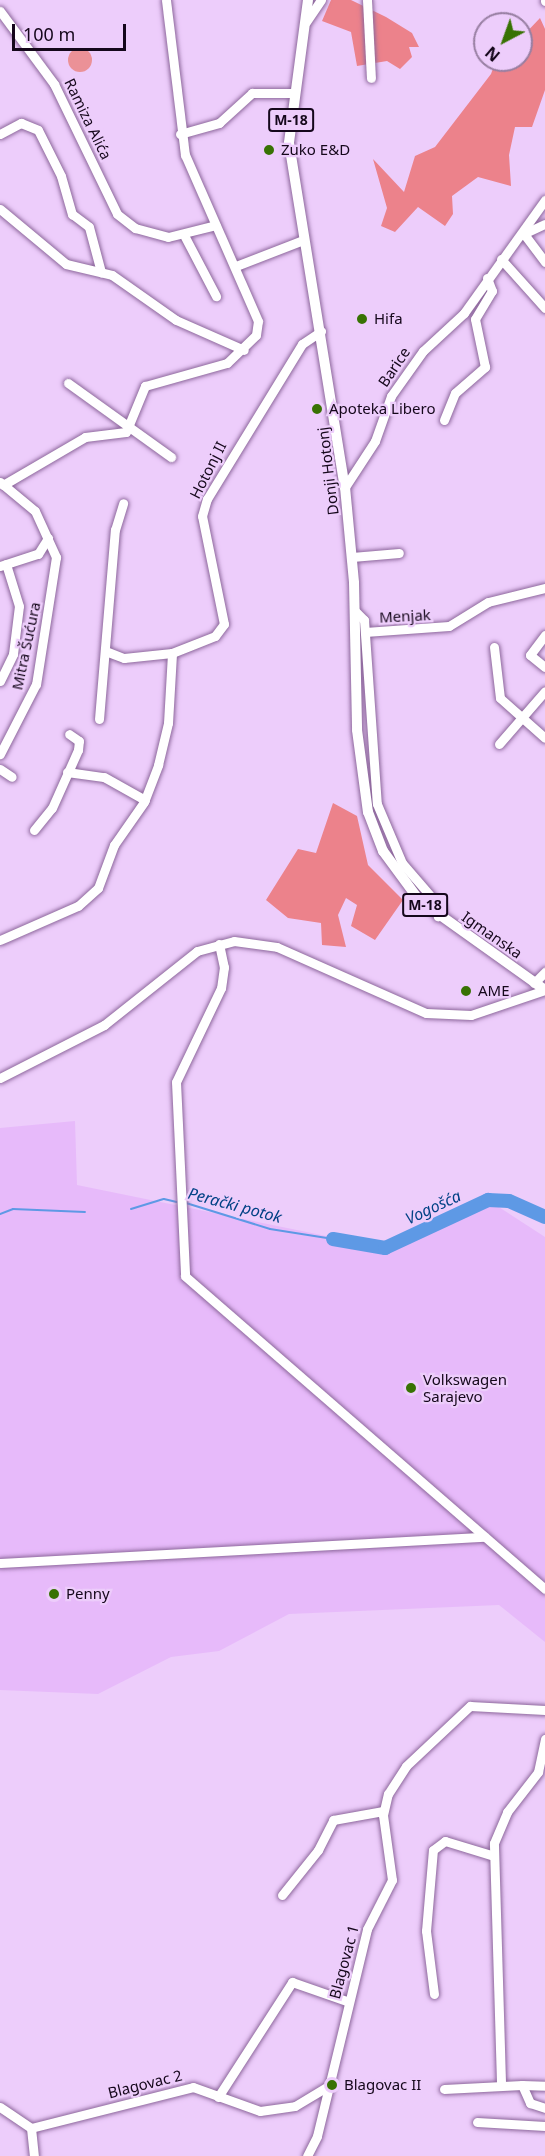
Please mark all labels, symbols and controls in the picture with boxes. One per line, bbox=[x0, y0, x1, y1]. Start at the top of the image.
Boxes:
scale bar bbox=[15, 12, 129, 50]
north arrow bbox=[473, 12, 533, 72]
text: 100 m bbox=[23, 22, 75, 46]
text: N bbox=[480, 42, 505, 67]
street label: Ramiza Alića bbox=[61, 76, 115, 162]
road number: M-18 bbox=[267, 109, 315, 131]
place label: Zuko E&D bbox=[281, 141, 350, 159]
marker: Zuko E&D bbox=[262, 143, 276, 157]
place label: Hifa bbox=[374, 310, 403, 328]
marker: Hifa bbox=[355, 312, 369, 326]
street label: Barice bbox=[374, 344, 414, 390]
place label: Apoteka Libero bbox=[329, 400, 435, 418]
marker: Apoteka Libero bbox=[310, 402, 324, 416]
street label: Donji Hotonj bbox=[314, 426, 342, 516]
street label: Hotonj II bbox=[186, 438, 230, 502]
street label: Mitra Šućura bbox=[8, 600, 44, 692]
street label: Menjak bbox=[379, 606, 431, 626]
road number: M-18 bbox=[401, 894, 449, 916]
street label: Igmanska bbox=[458, 908, 526, 962]
place label: AME bbox=[478, 982, 510, 1000]
marker: AME bbox=[459, 984, 473, 998]
water label: Perački potok bbox=[186, 1183, 284, 1227]
water label: Vogošća bbox=[402, 1186, 464, 1228]
place label: Volkswagen Sarajevo bbox=[423, 1370, 507, 1405]
marker: Volkswagen Sarajevo bbox=[404, 1381, 418, 1395]
place label: Penny bbox=[66, 1585, 110, 1603]
marker: Penny bbox=[47, 1587, 61, 1601]
street label: Blagovac 1 bbox=[326, 1923, 362, 2001]
street label: Blagovac 2 bbox=[106, 2066, 184, 2102]
place label: Blagovac II bbox=[344, 2076, 421, 2094]
marker: Blagovac II bbox=[325, 2078, 339, 2092]

